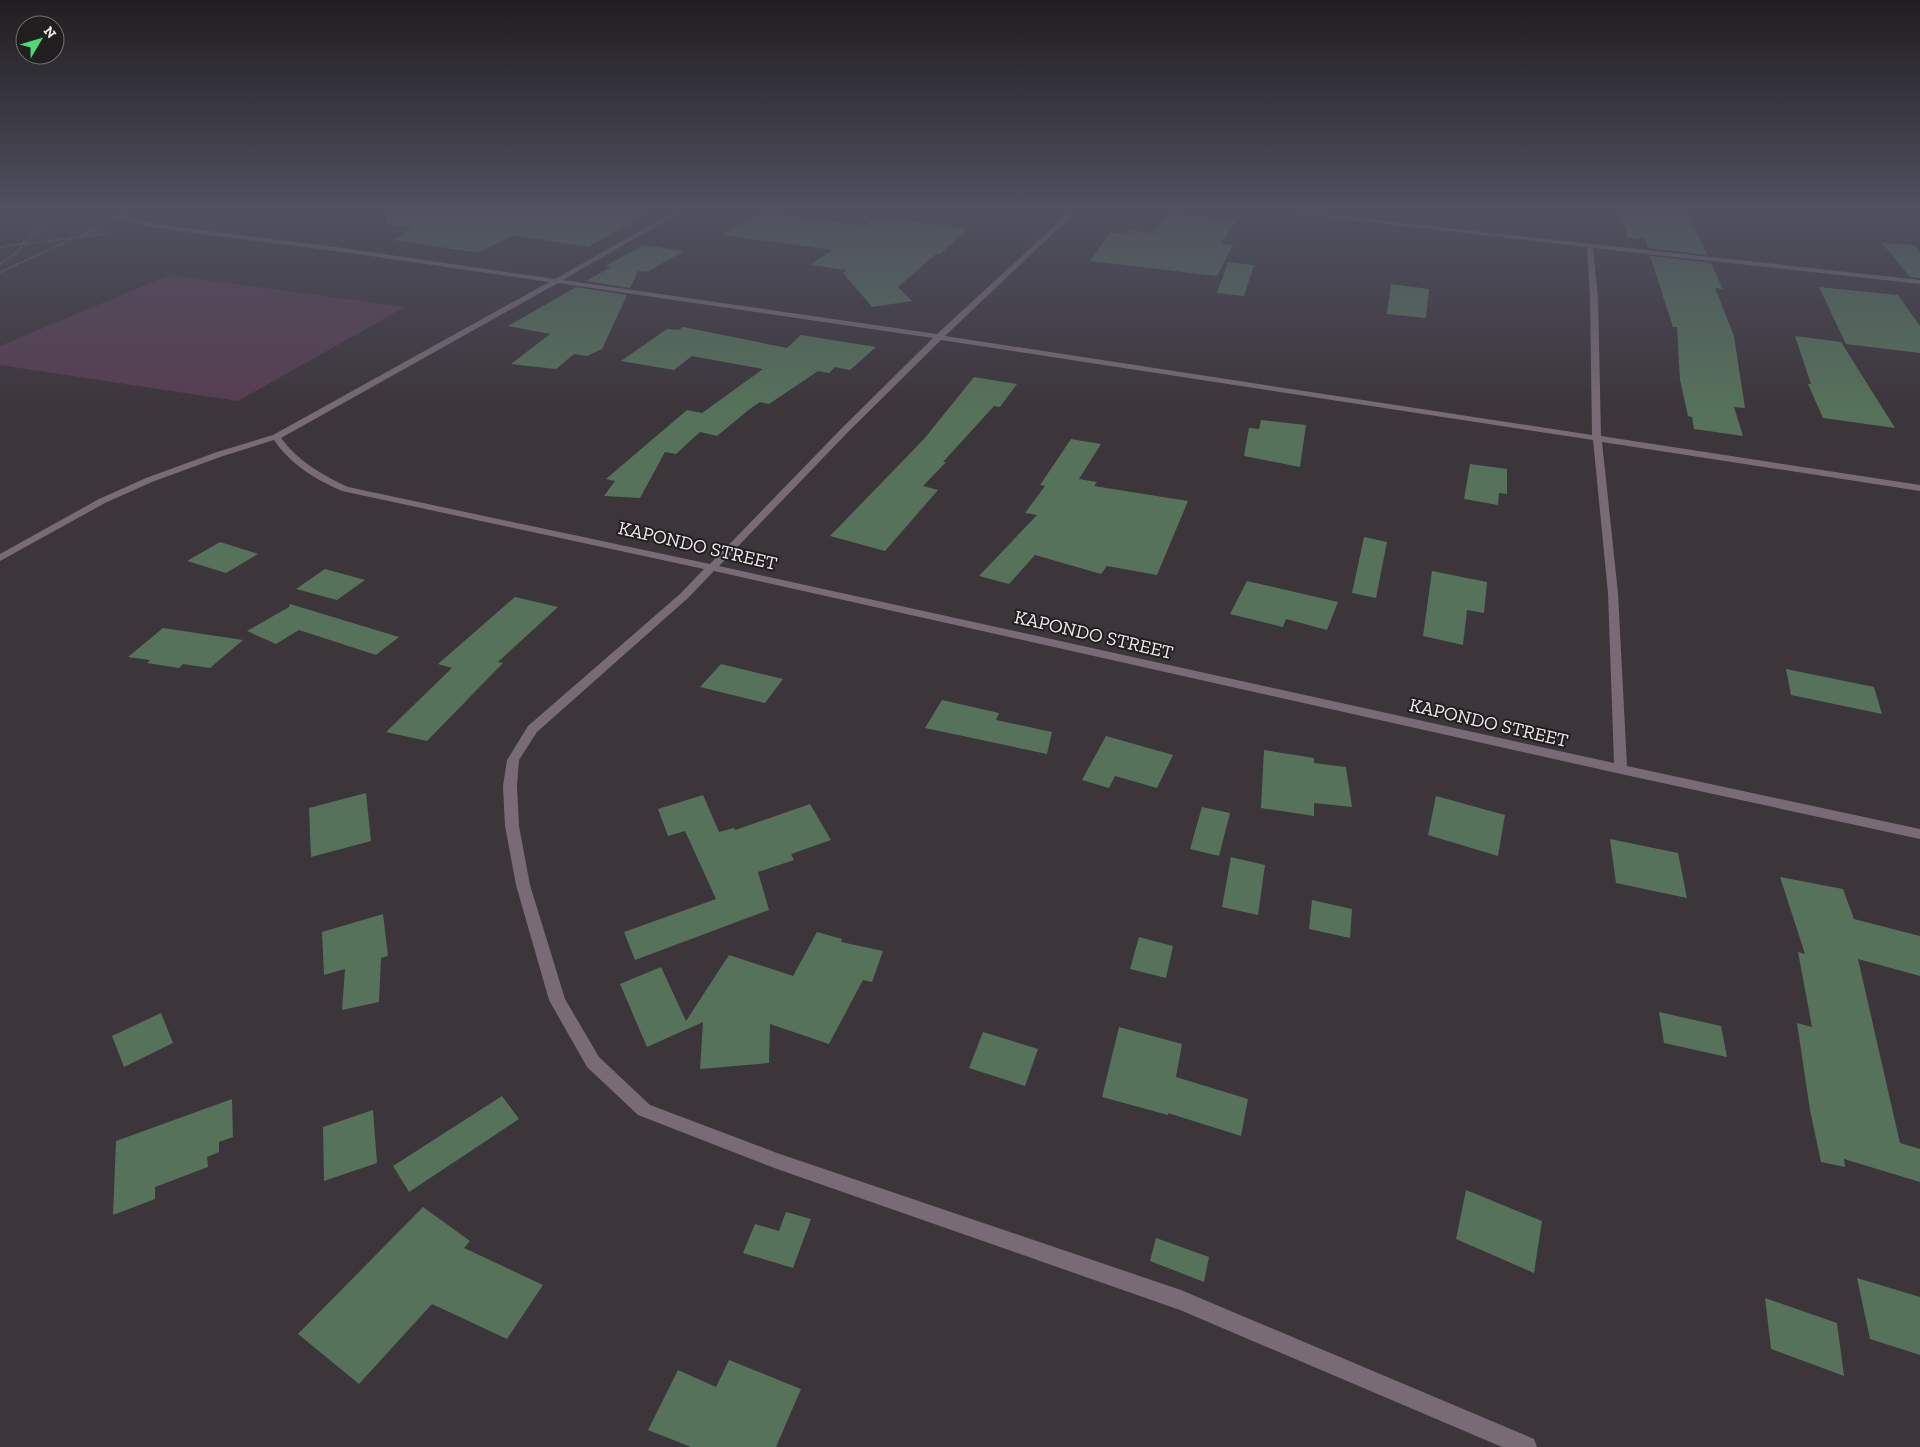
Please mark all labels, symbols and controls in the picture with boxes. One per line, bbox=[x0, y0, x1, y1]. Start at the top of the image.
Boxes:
north arrow bbox=[15, 15, 65, 65]
text: N bbox=[40, 23, 60, 42]
street label: KAPONDO STREET bbox=[616, 516, 780, 575]
street label: KAPONDO STREET bbox=[1012, 605, 1176, 664]
street label: KAPONDO STREET bbox=[1407, 693, 1571, 752]

